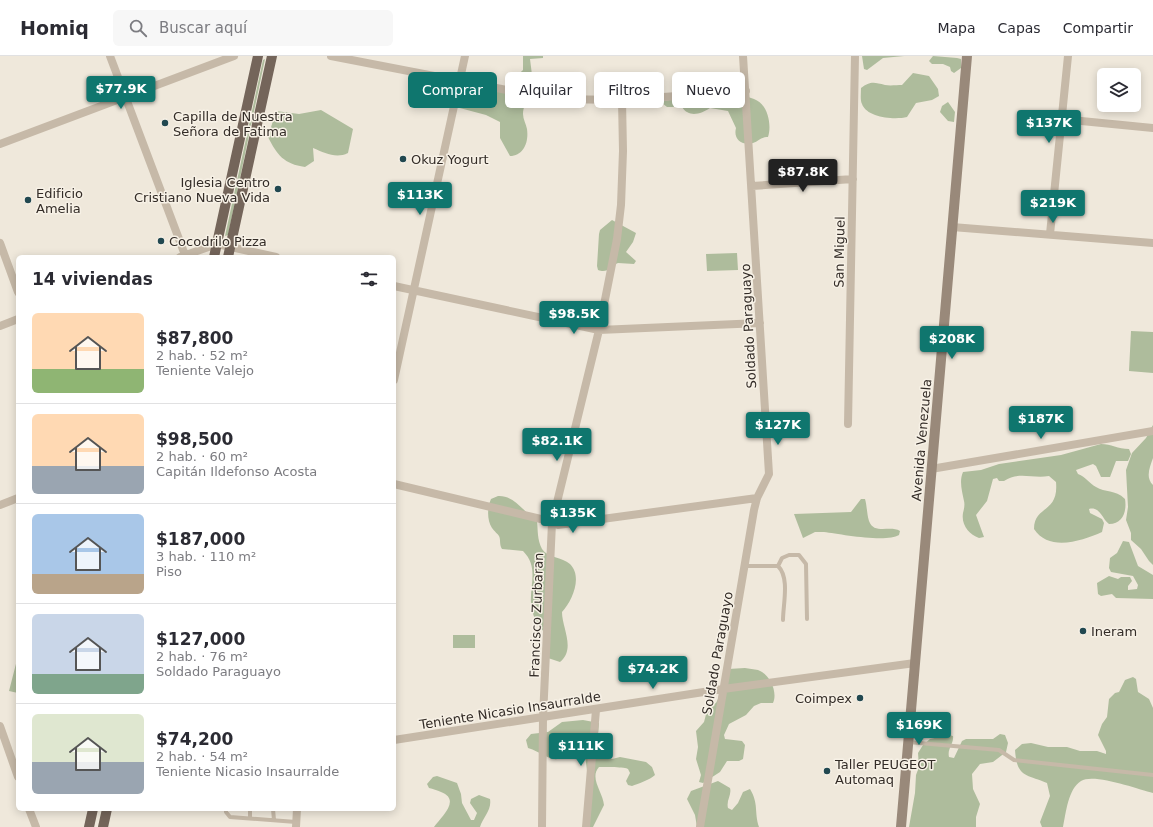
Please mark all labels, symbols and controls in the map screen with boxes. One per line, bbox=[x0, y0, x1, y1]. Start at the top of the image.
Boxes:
search box bbox=[113, 10, 393, 46]
text: Homiq bbox=[20, 17, 89, 39]
icon: search bbox=[127, 17, 149, 39]
text: Buscar aquí bbox=[159, 19, 247, 37]
text: Mapa bbox=[937, 20, 976, 36]
text: Capas bbox=[998, 20, 1041, 36]
text: Compartir bbox=[1063, 20, 1133, 36]
map controls bbox=[1097, 68, 1141, 112]
button: layers bbox=[1097, 68, 1141, 112]
chip: Comprar bbox=[408, 72, 497, 108]
chip: Alquilar bbox=[505, 72, 586, 108]
chip: Filtros bbox=[594, 72, 664, 108]
chip: Nuevo bbox=[672, 72, 745, 108]
pin: $77.9K bbox=[88, 76, 154, 110]
text: $77.9K bbox=[95, 81, 147, 96]
place label: Capilla de Nuestra Señora de Fatima bbox=[173, 109, 293, 139]
pin: $137K bbox=[1021, 110, 1077, 144]
text: $137K bbox=[1026, 115, 1072, 130]
marker: Capilla de Nuestra Señora de Fatima bbox=[160, 118, 170, 128]
place label: Okuz Yogurt bbox=[411, 152, 489, 167]
marker: Okuz Yogurt bbox=[398, 154, 408, 164]
pin: $87.8K bbox=[770, 159, 836, 193]
text: $87.8K bbox=[777, 164, 829, 179]
place label: Iglesia Centro Cristiano Nueva Vida bbox=[134, 175, 270, 205]
pin: $113K bbox=[392, 182, 448, 216]
marker: Iglesia Centro Cristiano Nueva Vida bbox=[273, 184, 283, 194]
place label: Edificio Amelia bbox=[36, 186, 83, 216]
text: $113K bbox=[397, 187, 443, 202]
pin: $219K bbox=[1025, 190, 1081, 224]
marker: Edificio Amelia bbox=[23, 195, 33, 205]
text: $219K bbox=[1030, 195, 1076, 210]
street label: San Miguel bbox=[831, 216, 848, 288]
place label: Cocodrilo Pizza bbox=[169, 234, 267, 249]
marker: Cocodrilo Pizza bbox=[156, 236, 166, 246]
street label: Soldado Paraguayo bbox=[738, 263, 759, 389]
icon: filters bbox=[358, 268, 380, 290]
text: 14 viviendas bbox=[32, 269, 153, 289]
pin: $98.5K bbox=[541, 301, 607, 335]
text: $98.5K bbox=[548, 306, 600, 321]
pin: $208K bbox=[924, 326, 980, 360]
text: $87,800 bbox=[156, 328, 233, 348]
icon: home bbox=[64, 329, 112, 377]
text: $208K bbox=[929, 331, 975, 346]
text: 2 hab. · 52 m² bbox=[156, 348, 248, 363]
text: Teniente Valejo bbox=[156, 363, 254, 378]
street label: Avenida Venezuela bbox=[909, 378, 934, 502]
pin: $187K bbox=[1013, 406, 1069, 440]
text: $187K bbox=[1018, 411, 1064, 426]
pin: $127K bbox=[750, 412, 806, 446]
text: $127K bbox=[755, 417, 801, 432]
pin: $82.1K bbox=[524, 428, 590, 462]
text: $98,500 bbox=[156, 429, 233, 449]
icon: home bbox=[64, 430, 112, 478]
text: $82.1K bbox=[531, 433, 583, 448]
text: 2 hab. · 60 m² bbox=[156, 449, 248, 464]
text: Capitán Ildefonso Acosta bbox=[156, 464, 317, 479]
pin: $135K bbox=[545, 500, 601, 534]
text: $135K bbox=[550, 505, 596, 520]
text: $187,000 bbox=[156, 529, 245, 549]
icon: home bbox=[64, 530, 112, 578]
text: 3 hab. · 110 m² bbox=[156, 549, 256, 564]
street label: Francisco Zurbaran bbox=[527, 552, 546, 678]
text: Piso bbox=[156, 564, 182, 579]
street label: Soldado Paraguayo bbox=[699, 590, 736, 716]
place label: Ineram bbox=[1091, 624, 1137, 639]
marker: Ineram bbox=[1078, 626, 1088, 636]
text: $127,000 bbox=[156, 629, 245, 649]
icon: home bbox=[64, 630, 112, 678]
text: 2 hab. · 76 m² bbox=[156, 649, 248, 664]
pin: $74.2K bbox=[620, 656, 686, 690]
text: $74.2K bbox=[627, 661, 679, 676]
text: Soldado Paraguayo bbox=[156, 664, 281, 679]
street label: Teniente Nicasio Insaurralde bbox=[417, 689, 602, 732]
place label: Coimpex bbox=[795, 691, 852, 706]
marker: Coimpex bbox=[855, 693, 865, 703]
pin: $169K bbox=[891, 712, 947, 746]
text: $169K bbox=[896, 717, 942, 732]
text: $74,200 bbox=[156, 729, 233, 749]
icon: home bbox=[64, 730, 112, 778]
pin: $111K bbox=[553, 733, 609, 767]
text: $111K bbox=[558, 738, 604, 753]
text: 2 hab. · 54 m² bbox=[156, 749, 248, 764]
place label: Taller PEUGEOT Automaq bbox=[834, 757, 936, 787]
text: Teniente Nicasio Insaurralde bbox=[156, 764, 339, 779]
marker: Taller PEUGEOT Automaq bbox=[822, 766, 832, 776]

